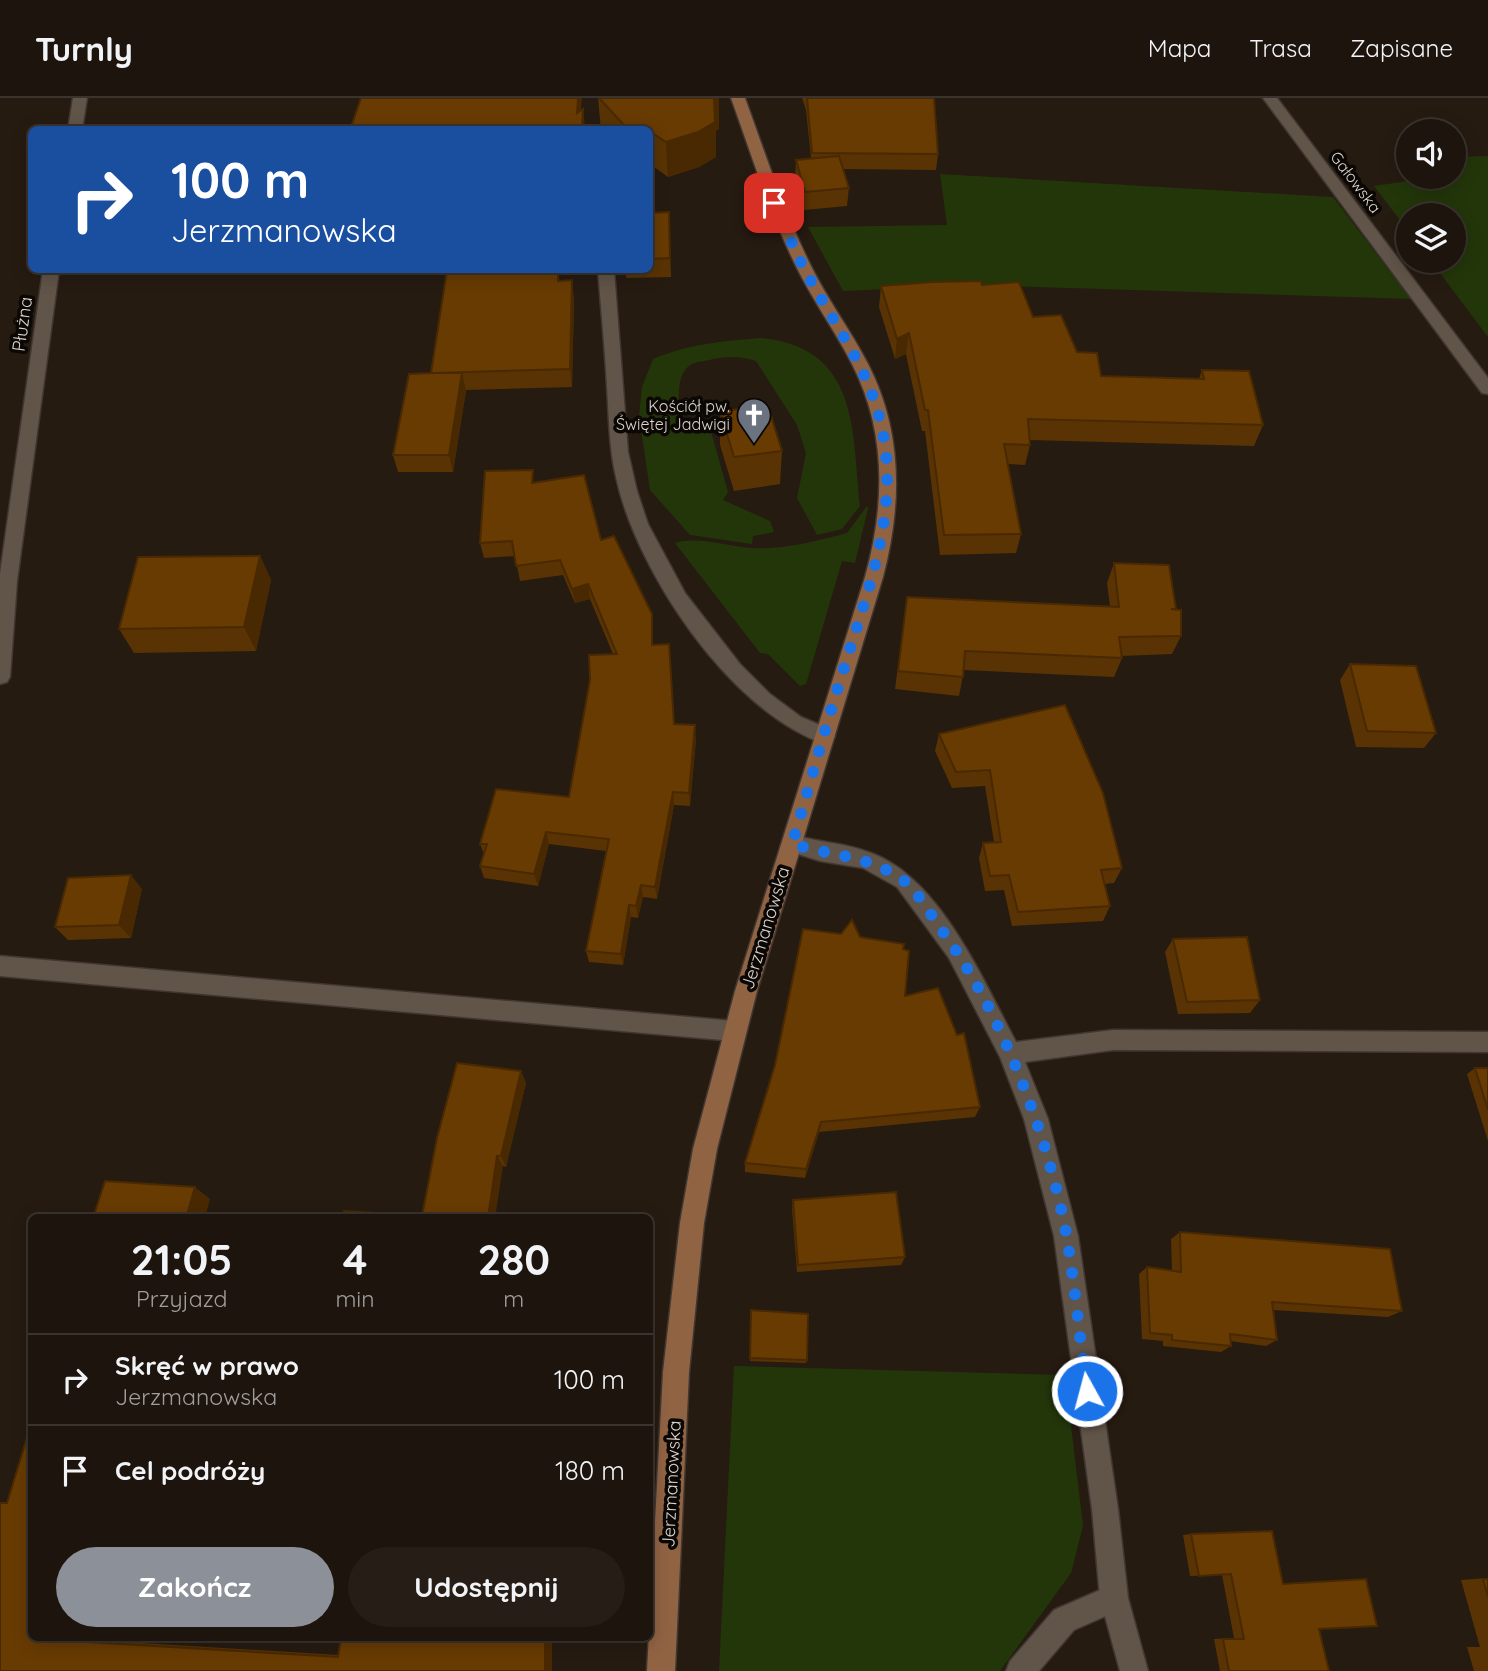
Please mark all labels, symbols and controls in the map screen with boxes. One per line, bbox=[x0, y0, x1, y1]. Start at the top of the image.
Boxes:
text: Turnly bbox=[35, 28, 133, 69]
text: Mapa bbox=[1148, 33, 1211, 63]
text: Trasa bbox=[1249, 33, 1312, 63]
text: Zapisane bbox=[1350, 33, 1453, 63]
map controls bbox=[1396, 119, 1466, 273]
button: sound bbox=[1396, 119, 1466, 189]
street label: Gałowska bbox=[1326, 147, 1386, 217]
text: 100 m bbox=[171, 149, 309, 210]
icon: right bbox=[56, 154, 147, 245]
pin bbox=[744, 173, 804, 233]
icon: arrive bbox=[755, 184, 793, 222]
button: layers bbox=[1396, 203, 1466, 273]
text: Jerzmanowska bbox=[171, 210, 397, 250]
street label: Płużna bbox=[7, 295, 37, 353]
place label: Kościół pw. Świętej Jadwigi bbox=[616, 396, 730, 434]
church icon: Kościół pw. Świętej Jadwigi bbox=[735, 396, 773, 445]
street label: Jerzmanowska bbox=[735, 864, 795, 992]
text: 21:05 bbox=[131, 1233, 233, 1286]
text: 4 bbox=[343, 1233, 367, 1286]
text: 280 bbox=[477, 1233, 550, 1286]
text: Przyjazd bbox=[136, 1284, 227, 1313]
text: min bbox=[335, 1284, 375, 1313]
text: m bbox=[503, 1284, 524, 1313]
text: Skręć w prawo bbox=[115, 1349, 299, 1382]
position arrow bbox=[1050, 1354, 1124, 1428]
icon: right bbox=[56, 1361, 94, 1399]
text: 100 m bbox=[554, 1363, 625, 1396]
text: Jerzmanowska bbox=[115, 1382, 277, 1411]
street label: Jerzmanowska bbox=[656, 1420, 686, 1548]
icon: arrive bbox=[56, 1452, 94, 1490]
text: Cel podróży bbox=[115, 1454, 265, 1487]
text: 180 m bbox=[555, 1454, 625, 1487]
button: Zakończ bbox=[56, 1547, 334, 1627]
button: Udostępnij bbox=[348, 1547, 625, 1627]

